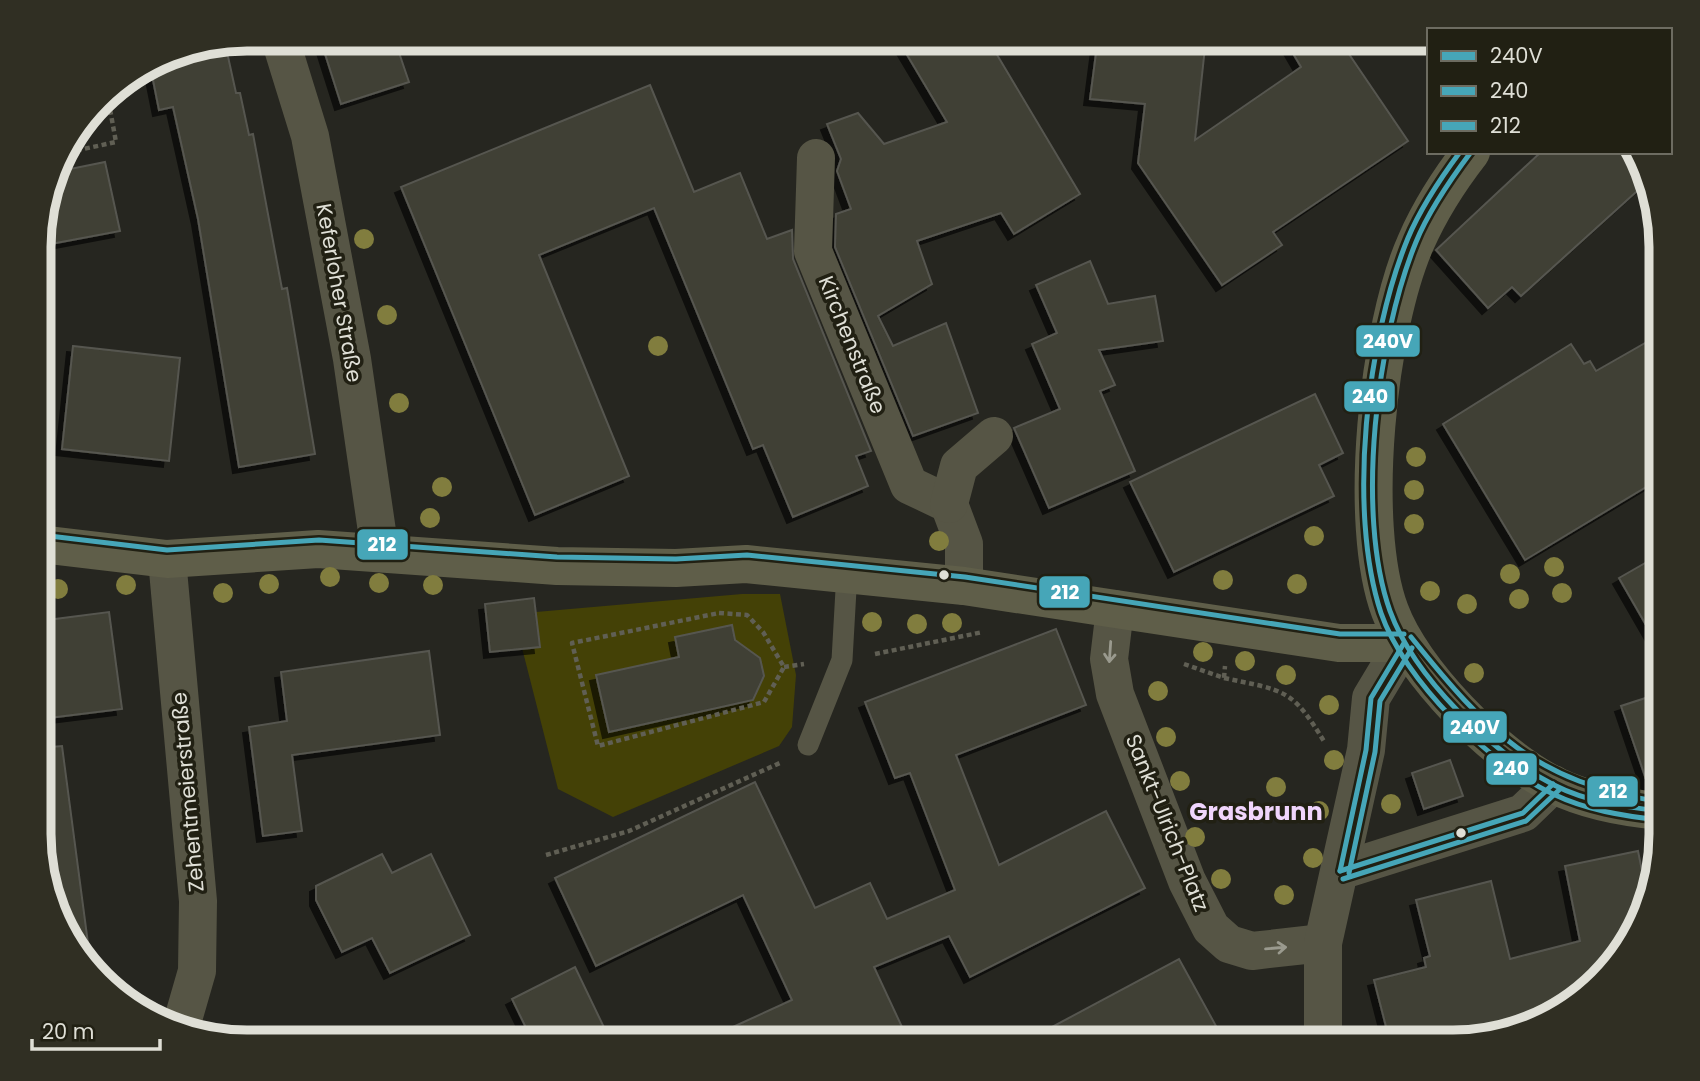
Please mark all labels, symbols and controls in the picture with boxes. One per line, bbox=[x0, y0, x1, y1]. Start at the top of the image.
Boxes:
legend bbox=[1427, 28, 1672, 154]
text: 240V bbox=[1490, 41, 1543, 70]
text: 240 bbox=[1490, 76, 1528, 105]
text: 212 bbox=[1490, 111, 1521, 140]
street label: Keferloher Straße bbox=[309, 201, 370, 385]
street label: Kirchenstraße bbox=[812, 272, 893, 418]
line badge: 240V bbox=[1355, 324, 1421, 358]
text: 240V bbox=[1363, 328, 1413, 355]
line badge: 240 bbox=[1343, 380, 1396, 413]
text: 240 bbox=[1352, 383, 1388, 410]
line badge: 212 bbox=[356, 528, 409, 561]
text: 212 bbox=[368, 531, 397, 558]
unlabelled marker bbox=[937, 568, 951, 582]
line badge: 212 bbox=[1038, 575, 1091, 609]
text: 212 bbox=[1051, 579, 1080, 606]
one-way arrow bbox=[1104, 640, 1117, 663]
street label: Zehentmeierstraße bbox=[164, 691, 211, 893]
line badge: 240V bbox=[1442, 710, 1508, 744]
text: 240V bbox=[1450, 714, 1500, 741]
street label: Sankt-Ulrich-Platz bbox=[1119, 730, 1216, 916]
line badge: 240 bbox=[1485, 752, 1538, 786]
text: 240 bbox=[1493, 755, 1529, 782]
line badge: 212 bbox=[1586, 775, 1639, 808]
text: 212 bbox=[1599, 778, 1628, 805]
district label: Grasbrunn bbox=[1189, 795, 1323, 828]
unlabelled marker bbox=[1454, 826, 1468, 840]
one-way arrow bbox=[1264, 941, 1287, 954]
scale bar bbox=[32, 1007, 159, 1052]
text: 20 m bbox=[42, 1017, 95, 1046]

